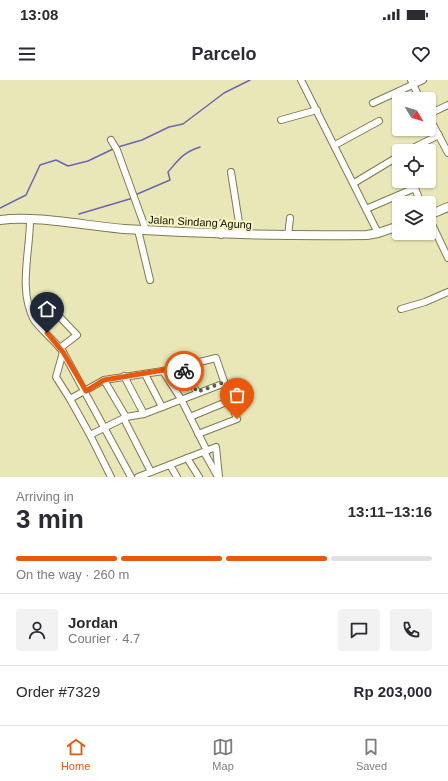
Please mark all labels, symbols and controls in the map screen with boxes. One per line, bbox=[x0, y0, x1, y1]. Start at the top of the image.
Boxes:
text: 13:08 bbox=[20, 6, 58, 23]
icon: menu bbox=[16, 43, 38, 65]
icon: heart bbox=[410, 43, 432, 65]
text: Parcelo bbox=[191, 44, 257, 64]
north arrow bbox=[392, 92, 436, 136]
map controls bbox=[392, 92, 436, 240]
button: locate bbox=[392, 144, 436, 188]
button: layers bbox=[392, 196, 436, 240]
street label: Jalan Sindang Agung bbox=[148, 213, 252, 231]
pin bbox=[30, 292, 64, 333]
icon: home bbox=[36, 298, 58, 320]
courier bbox=[164, 351, 204, 391]
icon: bike bbox=[173, 360, 195, 382]
pin bbox=[220, 378, 254, 419]
icon: bag bbox=[226, 384, 248, 406]
text: Arriving in bbox=[16, 489, 74, 504]
text: 13:11–13:16 bbox=[348, 503, 432, 520]
text: 3 min bbox=[16, 504, 84, 534]
text: On the way · 260 m bbox=[16, 567, 129, 582]
button: person bbox=[16, 609, 58, 651]
button: chat bbox=[338, 609, 380, 651]
button: phone bbox=[390, 609, 432, 651]
text: Jordan bbox=[68, 614, 118, 631]
text: Courier · 4.7 bbox=[68, 631, 140, 646]
text: Order #7329 bbox=[16, 683, 100, 700]
text: Rp 203,000 bbox=[354, 683, 432, 700]
tab: Home bbox=[61, 736, 90, 772]
tab: Map bbox=[212, 736, 234, 772]
tab: Saved bbox=[356, 736, 387, 772]

